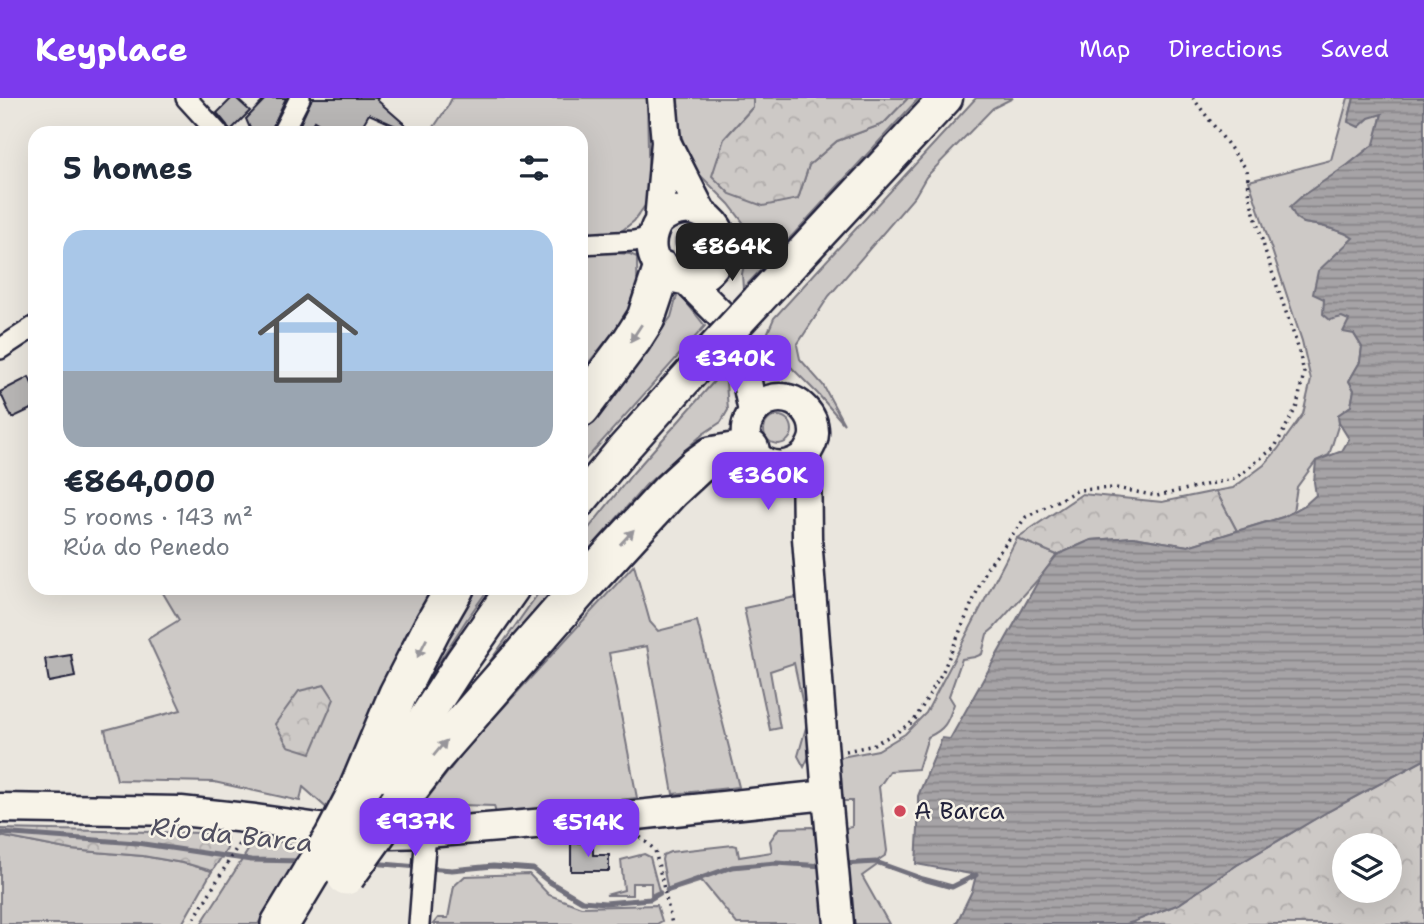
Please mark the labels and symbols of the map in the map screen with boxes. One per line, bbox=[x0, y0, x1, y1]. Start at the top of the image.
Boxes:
pin: €864K bbox=[683, 223, 781, 283]
one-way arrow bbox=[629, 324, 643, 342]
pin: €340K bbox=[686, 336, 784, 395]
pin: €360K bbox=[719, 452, 817, 512]
one-way arrow bbox=[619, 529, 635, 546]
one-way arrow bbox=[416, 638, 427, 658]
one-way arrow bbox=[432, 740, 447, 757]
place label: A Barca bbox=[914, 795, 1005, 827]
pin: €937K bbox=[366, 798, 464, 858]
pin: €514K bbox=[539, 800, 637, 859]
marker: A Barca bbox=[892, 803, 908, 819]
water label: Río da Barca bbox=[149, 808, 315, 860]

